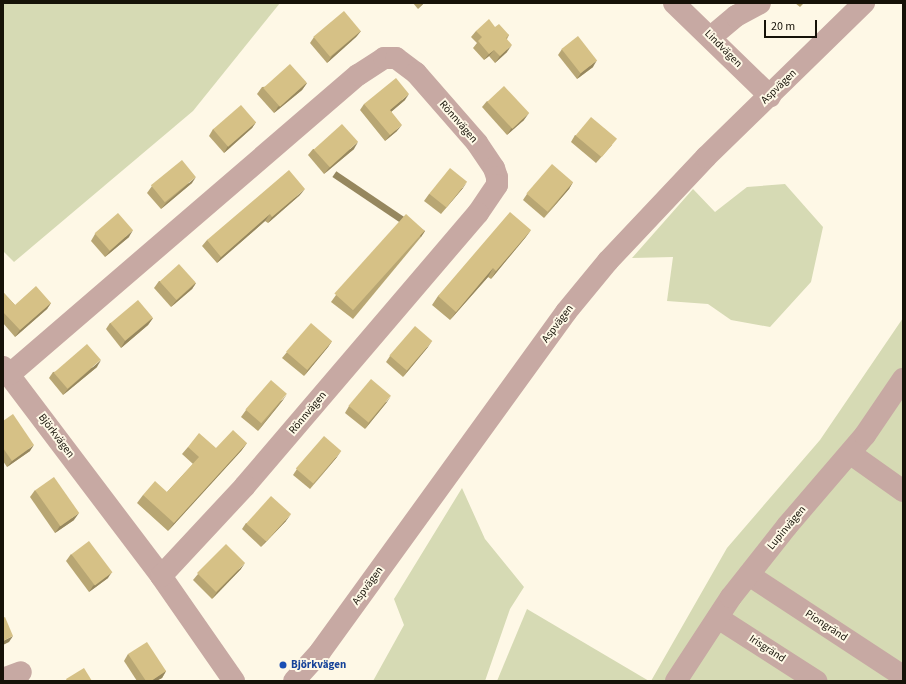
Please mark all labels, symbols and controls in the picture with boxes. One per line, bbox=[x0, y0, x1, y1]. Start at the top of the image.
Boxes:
scale bar bbox=[766, 12, 819, 38]
text: 20 m bbox=[771, 18, 795, 35]
street label: Lindvägen bbox=[702, 28, 744, 70]
street label: Aspvägen bbox=[759, 67, 799, 107]
street label: Rönnvägen bbox=[436, 98, 480, 146]
street label: Aspvägen bbox=[539, 302, 577, 346]
street label: Rönnvägen bbox=[286, 389, 330, 437]
street label: Björkvägen bbox=[35, 411, 77, 461]
street label: Lupinvägen bbox=[765, 503, 809, 553]
street label: Aspvägen bbox=[350, 564, 386, 608]
street label: Piongränd bbox=[802, 607, 850, 645]
street label: Irisgränd bbox=[746, 632, 788, 666]
place label: Björkvägen bbox=[291, 658, 346, 672]
marker: Björkvägen bbox=[278, 660, 288, 670]

